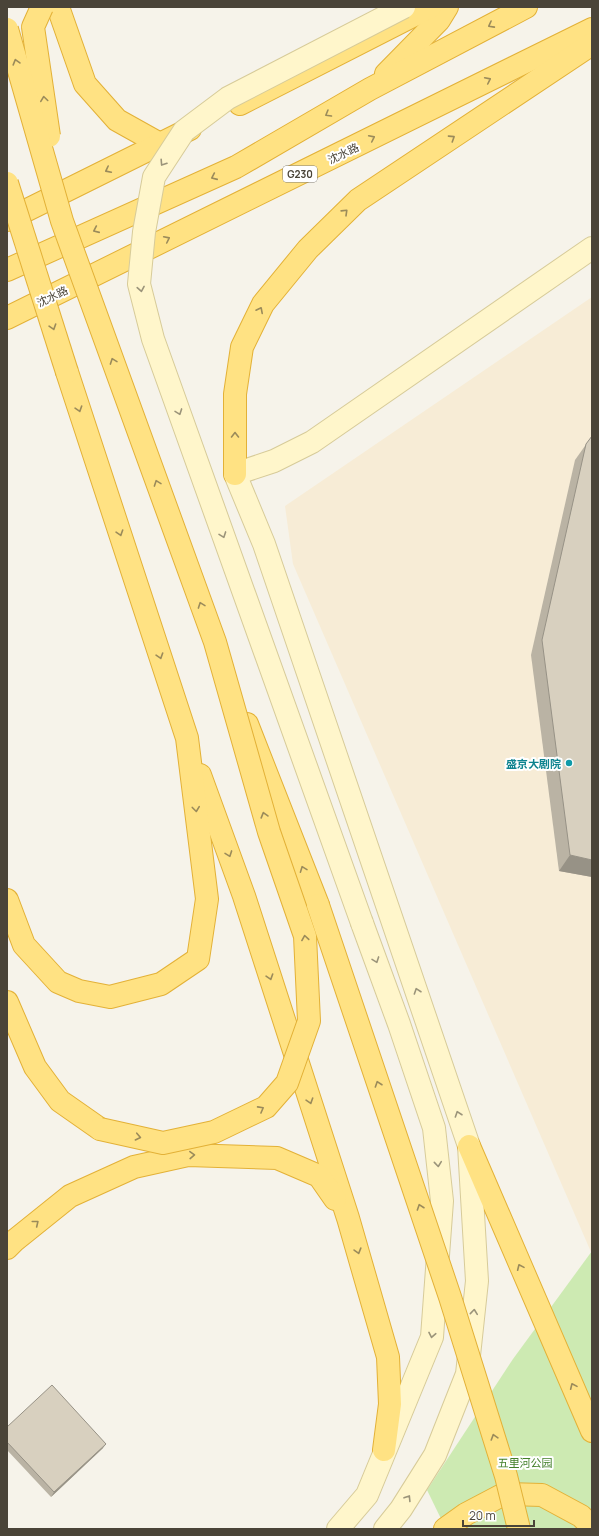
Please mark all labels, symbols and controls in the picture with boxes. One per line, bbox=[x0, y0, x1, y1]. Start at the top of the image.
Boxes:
one-way arrow bbox=[488, 20, 496, 28]
one-way arrow bbox=[12, 59, 21, 66]
one-way arrow bbox=[484, 78, 492, 85]
one-way arrow bbox=[40, 96, 49, 102]
one-way arrow bbox=[325, 109, 332, 116]
one-way arrow bbox=[368, 135, 375, 143]
one-way arrow bbox=[448, 135, 455, 143]
street label: 沈水路 bbox=[325, 139, 361, 167]
one-way arrow bbox=[161, 158, 168, 165]
one-way arrow bbox=[104, 165, 112, 173]
road number: G230 bbox=[283, 166, 317, 182]
one-way arrow bbox=[211, 172, 219, 180]
one-way arrow bbox=[340, 210, 348, 217]
one-way arrow bbox=[92, 225, 100, 233]
one-way arrow bbox=[163, 236, 171, 244]
street label: 沈水路 bbox=[34, 282, 70, 310]
one-way arrow bbox=[136, 285, 145, 292]
one-way arrow bbox=[255, 307, 263, 314]
one-way arrow bbox=[48, 323, 56, 330]
one-way arrow bbox=[109, 357, 117, 364]
one-way arrow bbox=[74, 406, 83, 413]
one-way arrow bbox=[175, 409, 183, 416]
one-way arrow bbox=[231, 432, 239, 438]
one-way arrow bbox=[153, 480, 162, 487]
one-way arrow bbox=[115, 529, 123, 536]
one-way arrow bbox=[219, 531, 227, 538]
one-way arrow bbox=[198, 602, 206, 609]
one-way arrow bbox=[155, 653, 164, 660]
place label: 盛京大剧院 bbox=[506, 756, 561, 771]
marker: 盛京大剧院 bbox=[564, 758, 574, 768]
one-way arrow bbox=[191, 806, 200, 812]
one-way arrow bbox=[260, 812, 269, 819]
one-way arrow bbox=[224, 850, 232, 857]
one-way arrow bbox=[300, 865, 308, 872]
one-way arrow bbox=[301, 935, 310, 941]
one-way arrow bbox=[371, 956, 379, 963]
one-way arrow bbox=[265, 973, 274, 980]
one-way arrow bbox=[413, 988, 421, 995]
one-way arrow bbox=[375, 1080, 383, 1087]
one-way arrow bbox=[305, 1097, 314, 1104]
one-way arrow bbox=[257, 1106, 264, 1114]
one-way arrow bbox=[454, 1111, 463, 1118]
one-way arrow bbox=[135, 1133, 141, 1141]
one-way arrow bbox=[189, 1151, 195, 1160]
one-way arrow bbox=[433, 1161, 442, 1167]
one-way arrow bbox=[416, 1204, 425, 1211]
one-way arrow bbox=[32, 1220, 39, 1227]
one-way arrow bbox=[353, 1248, 362, 1255]
one-way arrow bbox=[517, 1263, 525, 1270]
one-way arrow bbox=[469, 1309, 478, 1315]
one-way arrow bbox=[428, 1332, 436, 1338]
one-way arrow bbox=[569, 1382, 577, 1389]
one-way arrow bbox=[490, 1434, 499, 1441]
park label: 五里河公园 bbox=[498, 1455, 553, 1470]
one-way arrow bbox=[404, 1495, 411, 1502]
scale bar bbox=[463, 1502, 534, 1528]
text: 20 m bbox=[469, 1507, 496, 1524]

